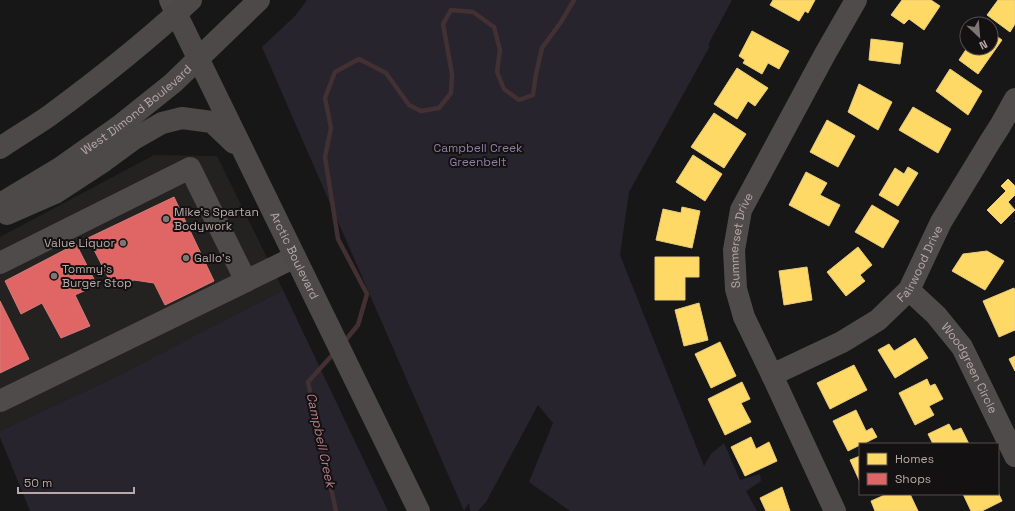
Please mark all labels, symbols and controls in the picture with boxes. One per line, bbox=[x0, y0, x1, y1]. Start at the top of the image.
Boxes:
north arrow bbox=[959, 16, 999, 56]
text: N bbox=[977, 37, 990, 53]
street label: West Dimond Boulevard bbox=[78, 61, 195, 159]
park label: Campbell Creek Greenbelt bbox=[433, 140, 523, 170]
street label: Summerset Drive bbox=[726, 190, 757, 289]
place label: Mike's Spartan Bodywork bbox=[174, 204, 259, 234]
street label: Arctic Boulevard bbox=[266, 209, 323, 302]
marker: Mike's Spartan Bodywork bbox=[161, 214, 171, 224]
street label: Fairwood Drive bbox=[893, 223, 946, 306]
place label: Value Liquor bbox=[44, 235, 115, 251]
marker: Value Liquor bbox=[118, 238, 128, 248]
place label: Gallo's bbox=[194, 250, 231, 266]
marker: Gallo's bbox=[181, 253, 191, 263]
place label: Tommy's Burger Stop bbox=[62, 261, 132, 291]
marker: Tommy's Burger Stop bbox=[49, 271, 59, 281]
street label: Woodgreen Circle bbox=[938, 319, 1001, 416]
water label: Campbell Creek bbox=[303, 391, 340, 491]
legend bbox=[859, 443, 999, 495]
text: Homes bbox=[895, 451, 934, 467]
scale bar bbox=[18, 469, 134, 495]
text: Shops bbox=[895, 471, 931, 487]
text: 50 m bbox=[24, 475, 52, 491]

